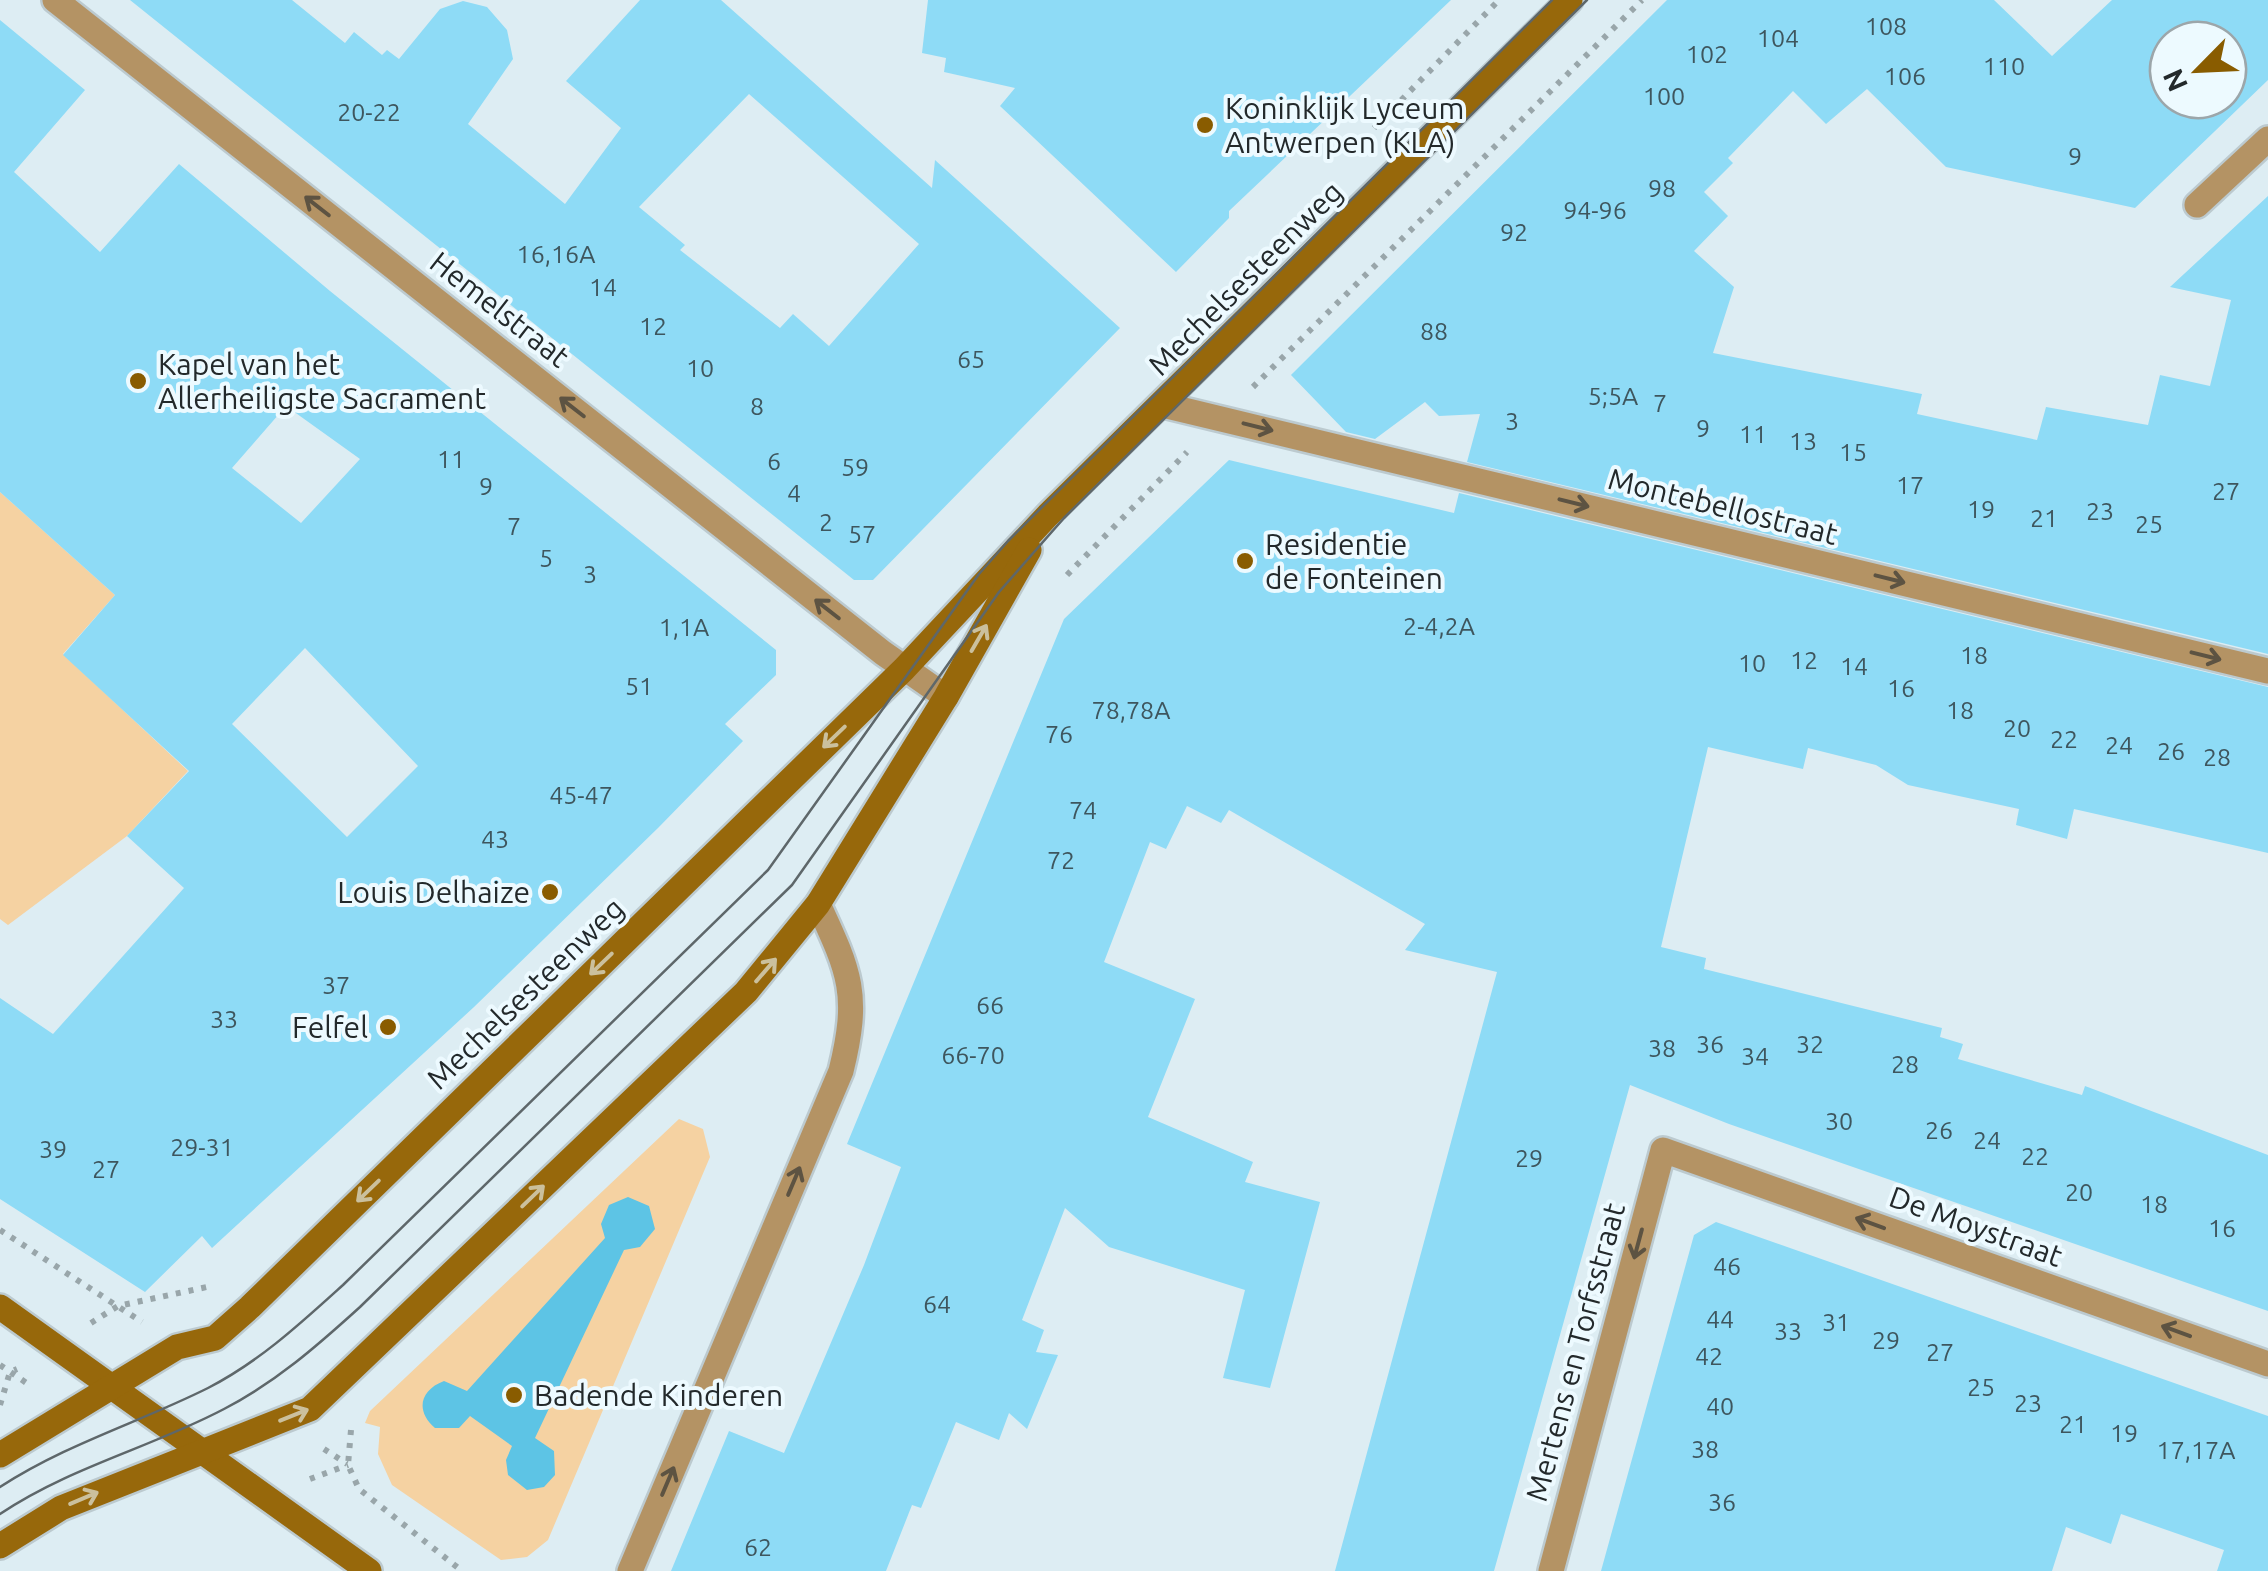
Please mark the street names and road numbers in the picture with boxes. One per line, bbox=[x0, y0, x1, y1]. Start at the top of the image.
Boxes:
street label: Mechelsesteenweg bbox=[1141, 174, 1349, 382]
street label: Hemelstraat bbox=[424, 244, 576, 374]
street label: Montebellostraat bbox=[1605, 461, 1841, 551]
street label: Mechelsesteenweg bbox=[420, 891, 630, 1095]
street label: De Moystraat bbox=[1885, 1179, 2067, 1273]
street label: Mertens en Torfsstraat bbox=[1519, 1199, 1631, 1505]

